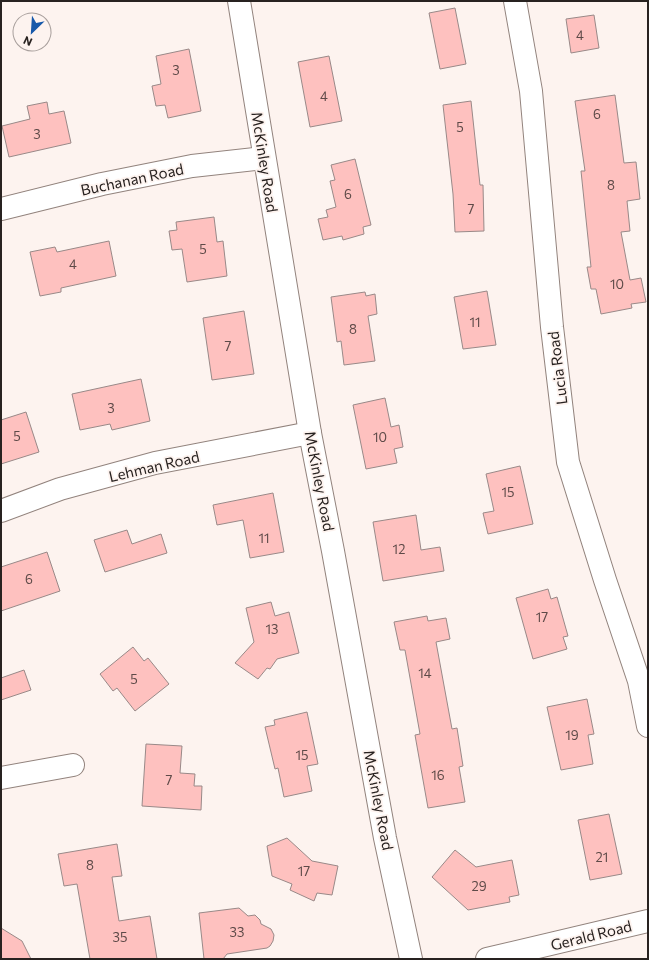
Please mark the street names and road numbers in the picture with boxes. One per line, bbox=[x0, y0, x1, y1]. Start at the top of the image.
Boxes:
street label: McKinley Road bbox=[248, 110, 282, 214]
street label: Buchanan Road bbox=[79, 159, 185, 199]
street label: Lucia Road bbox=[544, 330, 570, 406]
street label: McKinley Road bbox=[301, 429, 339, 533]
street label: Lehman Road bbox=[107, 447, 201, 485]
street label: McKinley Road bbox=[360, 748, 398, 852]
street label: Gerald Road bbox=[549, 916, 633, 954]

